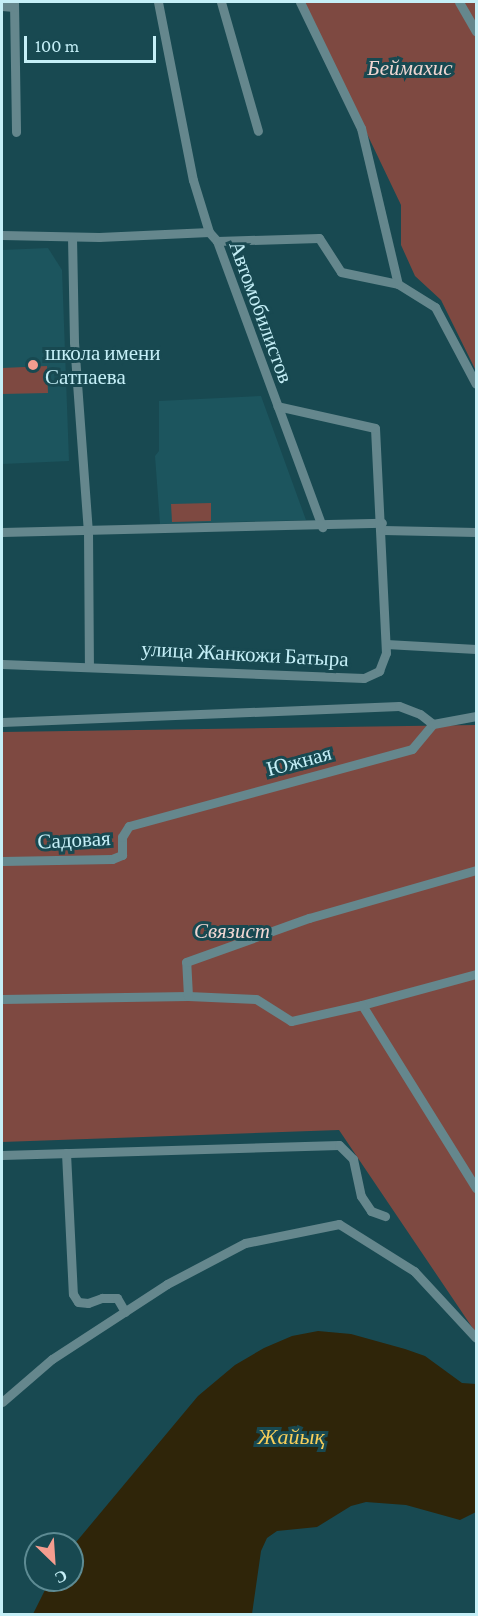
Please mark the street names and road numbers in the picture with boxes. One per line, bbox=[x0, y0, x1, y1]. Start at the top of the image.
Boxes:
street label: Автомобилистов bbox=[224, 237, 298, 387]
street label: улица Жанкожи Батыра bbox=[141, 636, 349, 672]
street label: Южная bbox=[264, 740, 334, 782]
street label: Садовая bbox=[37, 826, 111, 854]

